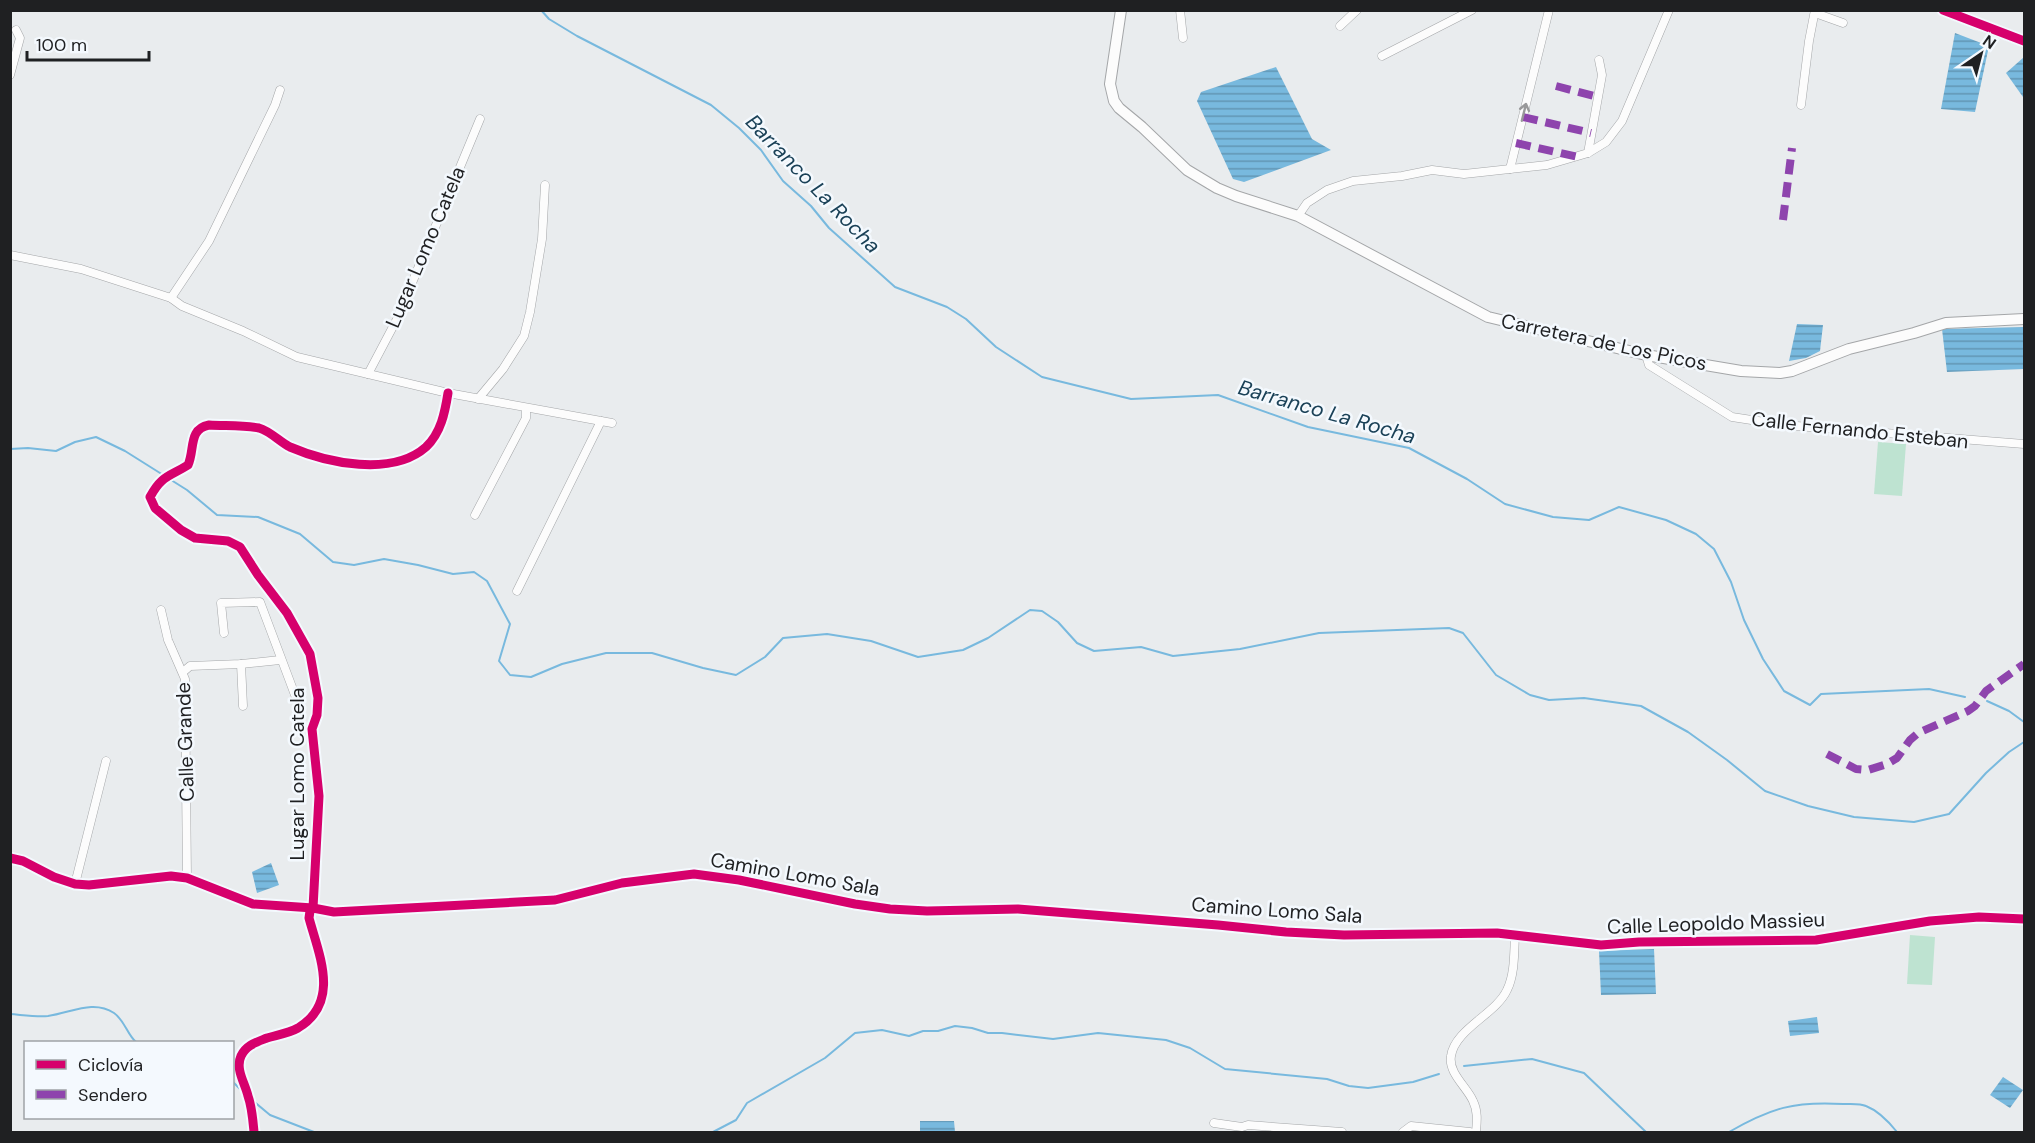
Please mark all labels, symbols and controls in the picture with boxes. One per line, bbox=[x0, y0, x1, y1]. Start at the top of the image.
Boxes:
scale bar bbox=[27, 24, 148, 62]
north arrow bbox=[1951, 24, 2011, 84]
text: N bbox=[1979, 30, 2000, 54]
text: 100 m bbox=[36, 33, 87, 57]
one-way arrow bbox=[1518, 103, 1530, 122]
water label: Barranco La Rocha bbox=[739, 108, 887, 260]
street label: Lugar Lomo Catela bbox=[379, 162, 471, 332]
street label: Carretera de Los Picos bbox=[1499, 308, 1709, 376]
water label: Barranco La Rocha bbox=[1235, 373, 1419, 451]
street label: Calle Fernando Esteban bbox=[1750, 406, 1970, 454]
street label: Calle Grande bbox=[170, 682, 200, 802]
street label: Lugar Lomo Catela bbox=[284, 688, 310, 860]
street label: Camino Lomo Sala bbox=[708, 846, 882, 902]
street label: Camino Lomo Sala bbox=[1191, 891, 1363, 929]
street label: Calle Leopoldo Massieu bbox=[1607, 906, 1825, 940]
legend bbox=[24, 1041, 234, 1119]
text: Ciclovía bbox=[78, 1053, 143, 1077]
text: Sendero bbox=[78, 1083, 148, 1107]

